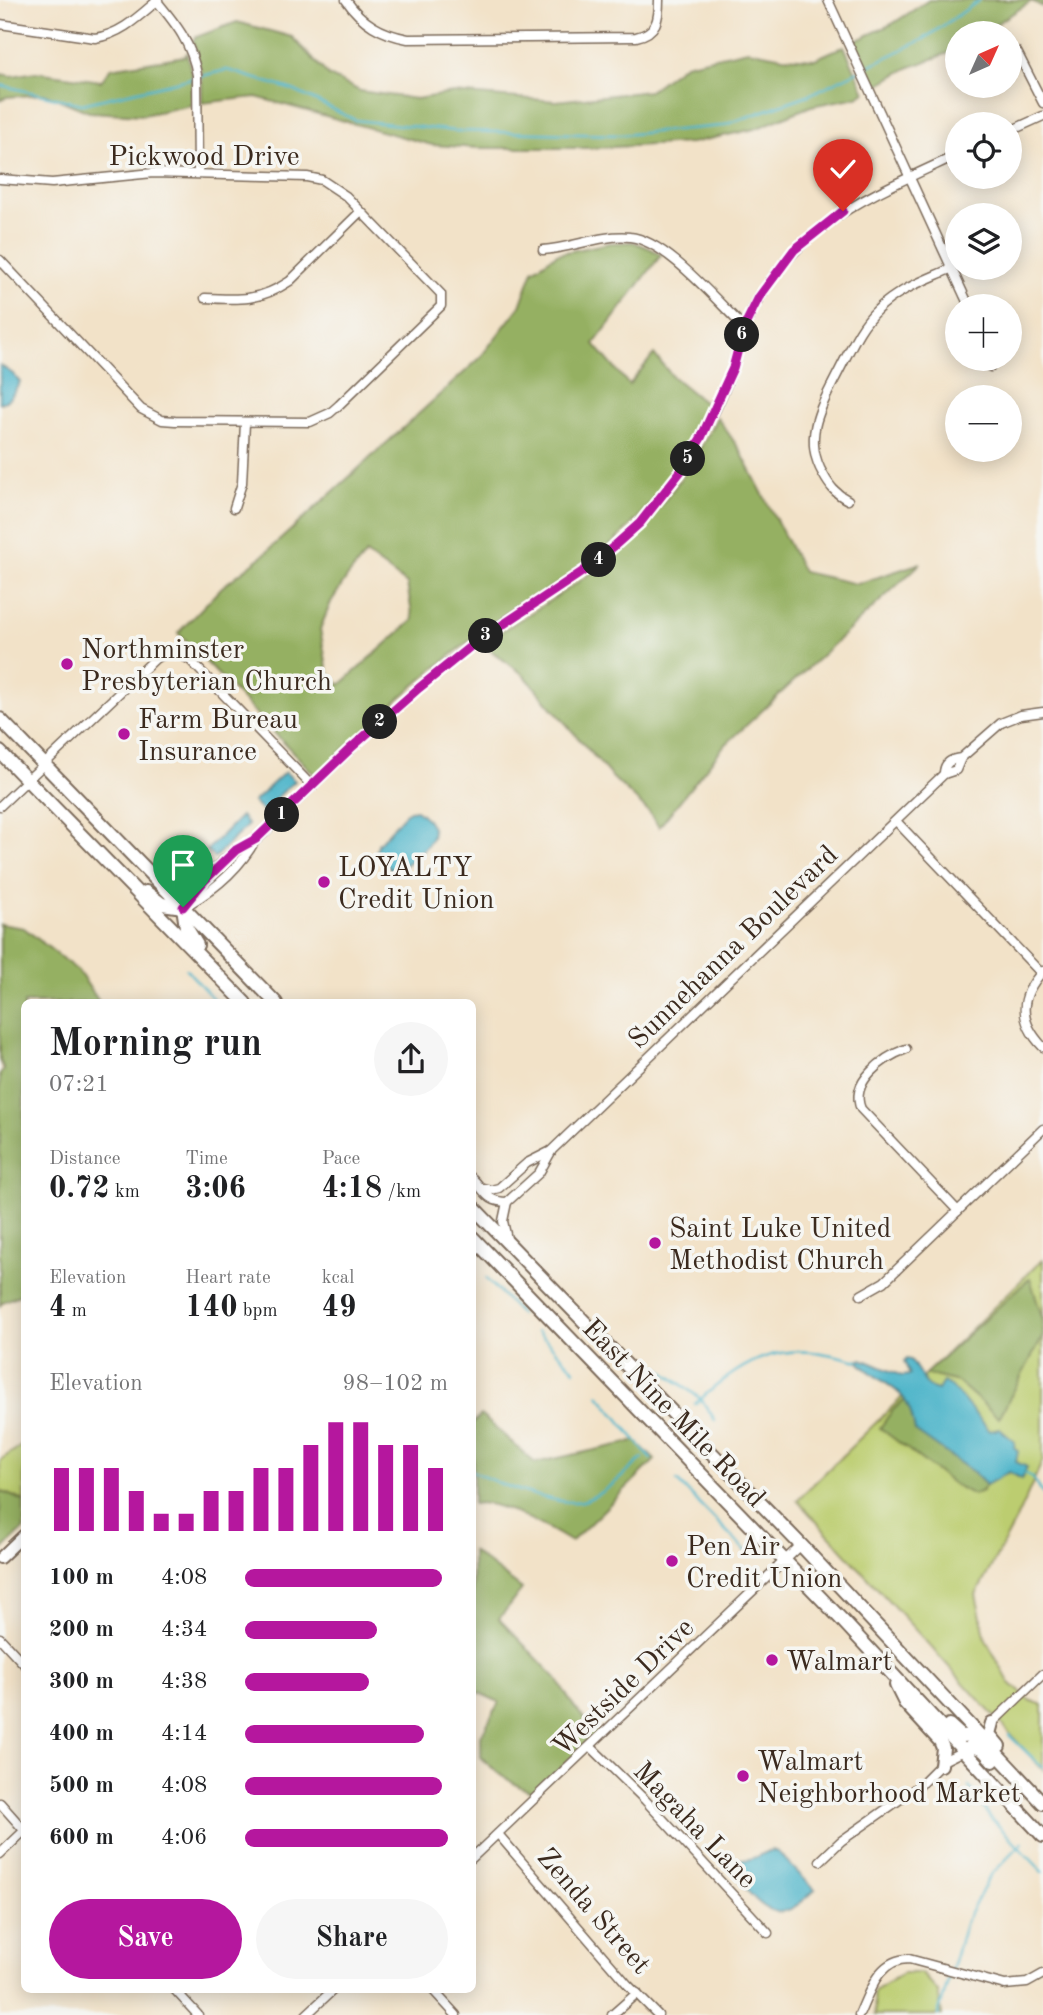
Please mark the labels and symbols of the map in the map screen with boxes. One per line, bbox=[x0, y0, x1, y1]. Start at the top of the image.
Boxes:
north arrow bbox=[945, 21, 1022, 98]
pin bbox=[813, 139, 873, 211]
street label: Pickwood Drive bbox=[108, 144, 300, 172]
pin: 6 bbox=[724, 318, 760, 352]
pin: 5 bbox=[670, 442, 706, 476]
pin: 4 bbox=[582, 542, 616, 578]
pin: 3 bbox=[468, 618, 504, 654]
place label: Northminster Presbyterian Church bbox=[81, 637, 332, 697]
marker: Northminster Presbyterian Church bbox=[59, 656, 75, 672]
pin: 2 bbox=[362, 704, 398, 740]
place label: Farm Bureau Insurance bbox=[138, 707, 298, 767]
marker: Farm Bureau Insurance bbox=[116, 726, 132, 742]
pin: 1 bbox=[264, 798, 300, 832]
pin bbox=[153, 835, 213, 907]
street label: Sunnehanna Boulevard bbox=[624, 841, 844, 1055]
place label: LOYALTY Credit Union bbox=[338, 855, 494, 915]
marker: LOYALTY Credit Union bbox=[316, 874, 332, 890]
place label: Saint Luke United Methodist Church bbox=[669, 1216, 891, 1276]
marker: Saint Luke United Methodist Church bbox=[647, 1235, 663, 1251]
street label: East Nine Mile Road bbox=[576, 1315, 770, 1514]
place label: Pen Air Credit Union bbox=[686, 1534, 842, 1594]
marker: Pen Air Credit Union bbox=[664, 1553, 680, 1569]
street label: Westside Drive bbox=[548, 1614, 700, 1762]
place label: Walmart bbox=[786, 1649, 892, 1677]
marker: Walmart bbox=[764, 1652, 780, 1668]
place label: Walmart Neighborhood Market bbox=[757, 1749, 1021, 1809]
street label: Magaha Lane bbox=[627, 1757, 761, 1895]
marker: Walmart Neighborhood Market bbox=[735, 1768, 751, 1784]
street label: Zenda Street bbox=[531, 1844, 655, 1980]

